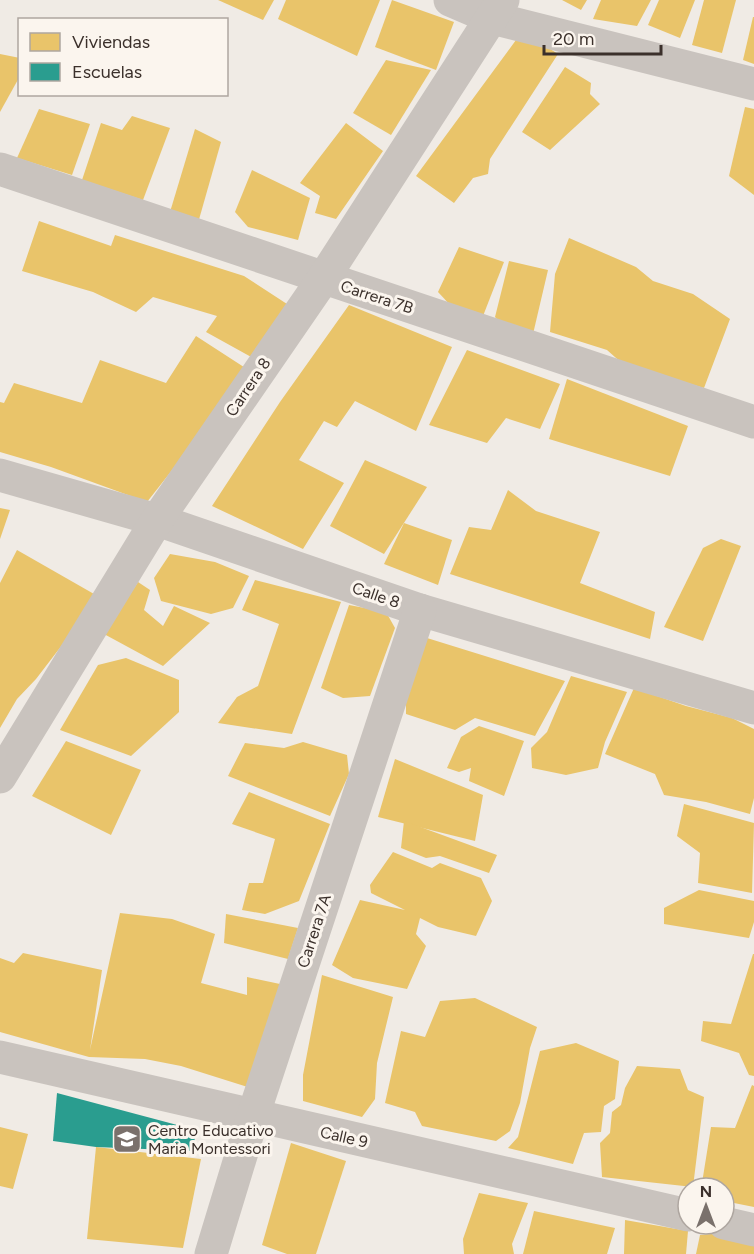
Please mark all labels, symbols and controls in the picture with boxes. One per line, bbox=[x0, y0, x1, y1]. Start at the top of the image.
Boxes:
legend bbox=[18, 18, 228, 96]
scale bar bbox=[544, 18, 661, 56]
text: 20 m bbox=[553, 28, 594, 50]
text: Viviendas bbox=[72, 31, 150, 53]
text: Escuelas bbox=[72, 61, 142, 83]
street label: Carrera 7B bbox=[338, 276, 416, 318]
street label: Carrera 8 bbox=[222, 354, 274, 420]
street label: Calle 8 bbox=[350, 578, 402, 612]
street label: Carrera 7A bbox=[293, 892, 335, 970]
place label: Centro Educativo Maria Montessori bbox=[148, 1121, 274, 1158]
street label: Calle 9 bbox=[318, 1122, 370, 1152]
school or university icon: Centro Educativo Maria Montessori bbox=[111, 1123, 143, 1155]
north arrow bbox=[676, 1176, 736, 1236]
text: N bbox=[700, 1182, 712, 1201]

